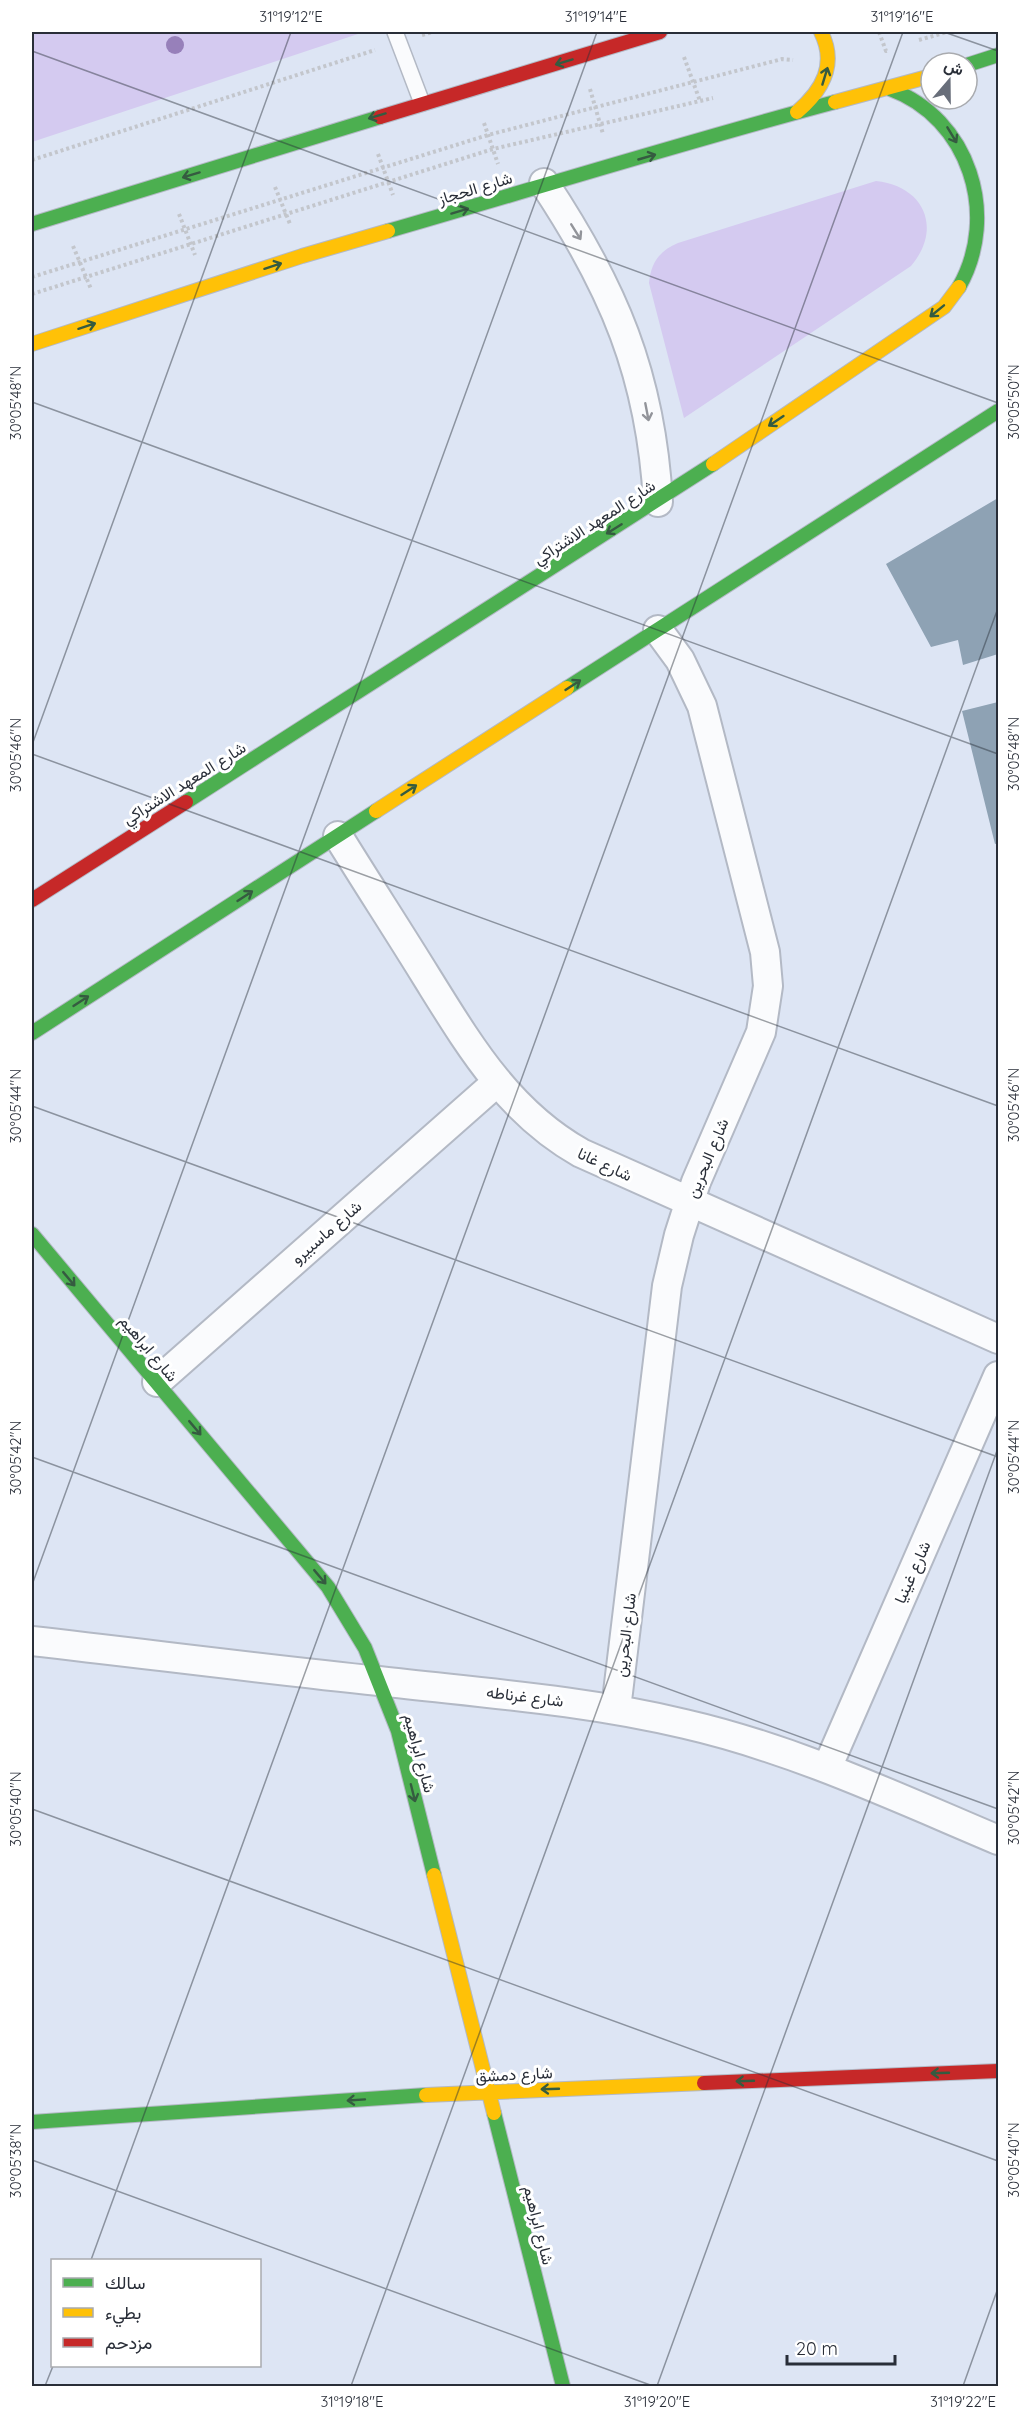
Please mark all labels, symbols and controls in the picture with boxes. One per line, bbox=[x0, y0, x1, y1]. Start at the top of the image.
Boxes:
text: 31°19'12"E bbox=[259, 7, 323, 26]
text: 31°19'14"E bbox=[565, 7, 627, 26]
text: 31°19'16"E bbox=[870, 7, 934, 26]
north arrow bbox=[919, 51, 979, 111]
text: ش bbox=[942, 54, 967, 80]
one-way arrow bbox=[555, 57, 574, 68]
one-way arrow bbox=[820, 67, 831, 86]
one-way arrow bbox=[368, 112, 387, 123]
one-way arrow bbox=[946, 126, 958, 143]
one-way arrow bbox=[637, 151, 656, 162]
street label: شارع الحجاز bbox=[435, 167, 515, 211]
one-way arrow bbox=[182, 170, 201, 181]
one-way arrow bbox=[450, 205, 469, 216]
one-way arrow bbox=[570, 223, 582, 240]
one-way arrow bbox=[263, 259, 281, 270]
one-way arrow bbox=[930, 305, 946, 318]
one-way arrow bbox=[77, 320, 96, 331]
text: 30°05'50"N bbox=[1004, 364, 1023, 440]
text: 30°05'48"N bbox=[6, 366, 25, 440]
one-way arrow bbox=[642, 402, 653, 421]
one-way arrow bbox=[768, 415, 785, 428]
street label: شارع المعهد الاشتراكي bbox=[529, 475, 661, 572]
one-way arrow bbox=[606, 524, 623, 536]
one-way arrow bbox=[564, 678, 581, 690]
text: 30°05'48"N bbox=[1004, 717, 1023, 791]
text: 30°05'46"N bbox=[6, 718, 25, 792]
street label: شارع المعهد الاشتراكي bbox=[119, 737, 251, 832]
one-way arrow bbox=[400, 784, 417, 796]
one-way arrow bbox=[236, 889, 253, 901]
one-way arrow bbox=[72, 995, 89, 1007]
text: 30°05'46"N bbox=[1004, 1068, 1023, 1142]
text: 30°05'44"N bbox=[6, 1069, 25, 1143]
street label: شارع البحرين bbox=[681, 1115, 735, 1202]
street label: شارع غانا bbox=[574, 1143, 635, 1187]
street label: شارع ماسبيرو bbox=[287, 1196, 367, 1270]
one-way arrow bbox=[62, 1271, 76, 1286]
street label: شارع ابراهيم bbox=[114, 1311, 183, 1387]
one-way arrow bbox=[188, 1420, 202, 1435]
text: 30°05'44"N bbox=[1004, 1420, 1023, 1494]
text: 30°05'42"N bbox=[6, 1421, 25, 1495]
street label: شارع غينيا bbox=[889, 1538, 936, 1607]
one-way arrow bbox=[314, 1569, 327, 1585]
street label: شارع البحرين bbox=[610, 1592, 642, 1678]
street label: شارع غرناطه bbox=[485, 1681, 565, 1713]
street label: شارع ابراهيم bbox=[398, 1711, 440, 1795]
text: 30°05'40"N bbox=[6, 1771, 25, 1847]
text: 30°05'42"N bbox=[1004, 1771, 1023, 1845]
one-way arrow bbox=[408, 1783, 420, 1802]
street label: شارع دمشق bbox=[475, 2062, 553, 2088]
one-way arrow bbox=[931, 2067, 951, 2079]
one-way arrow bbox=[736, 2075, 756, 2086]
one-way arrow bbox=[541, 2083, 561, 2094]
one-way arrow bbox=[346, 2095, 366, 2106]
text: 30°05'40"N bbox=[1004, 2122, 1023, 2198]
text: 30°05'38"N bbox=[6, 2124, 25, 2198]
street label: شارع ابراهيم bbox=[518, 2183, 558, 2267]
legend bbox=[51, 2259, 261, 2367]
text: سالك bbox=[105, 2271, 145, 2294]
text: بطيء bbox=[105, 2301, 141, 2328]
scale bar bbox=[787, 2328, 895, 2366]
text: مزدحم bbox=[105, 2331, 152, 2355]
text: 20 m bbox=[796, 2337, 838, 2360]
text: 31°19'18"E bbox=[320, 2392, 384, 2411]
text: 31°19'20"E bbox=[624, 2392, 690, 2411]
text: 31°19'22"E bbox=[930, 2392, 996, 2411]

